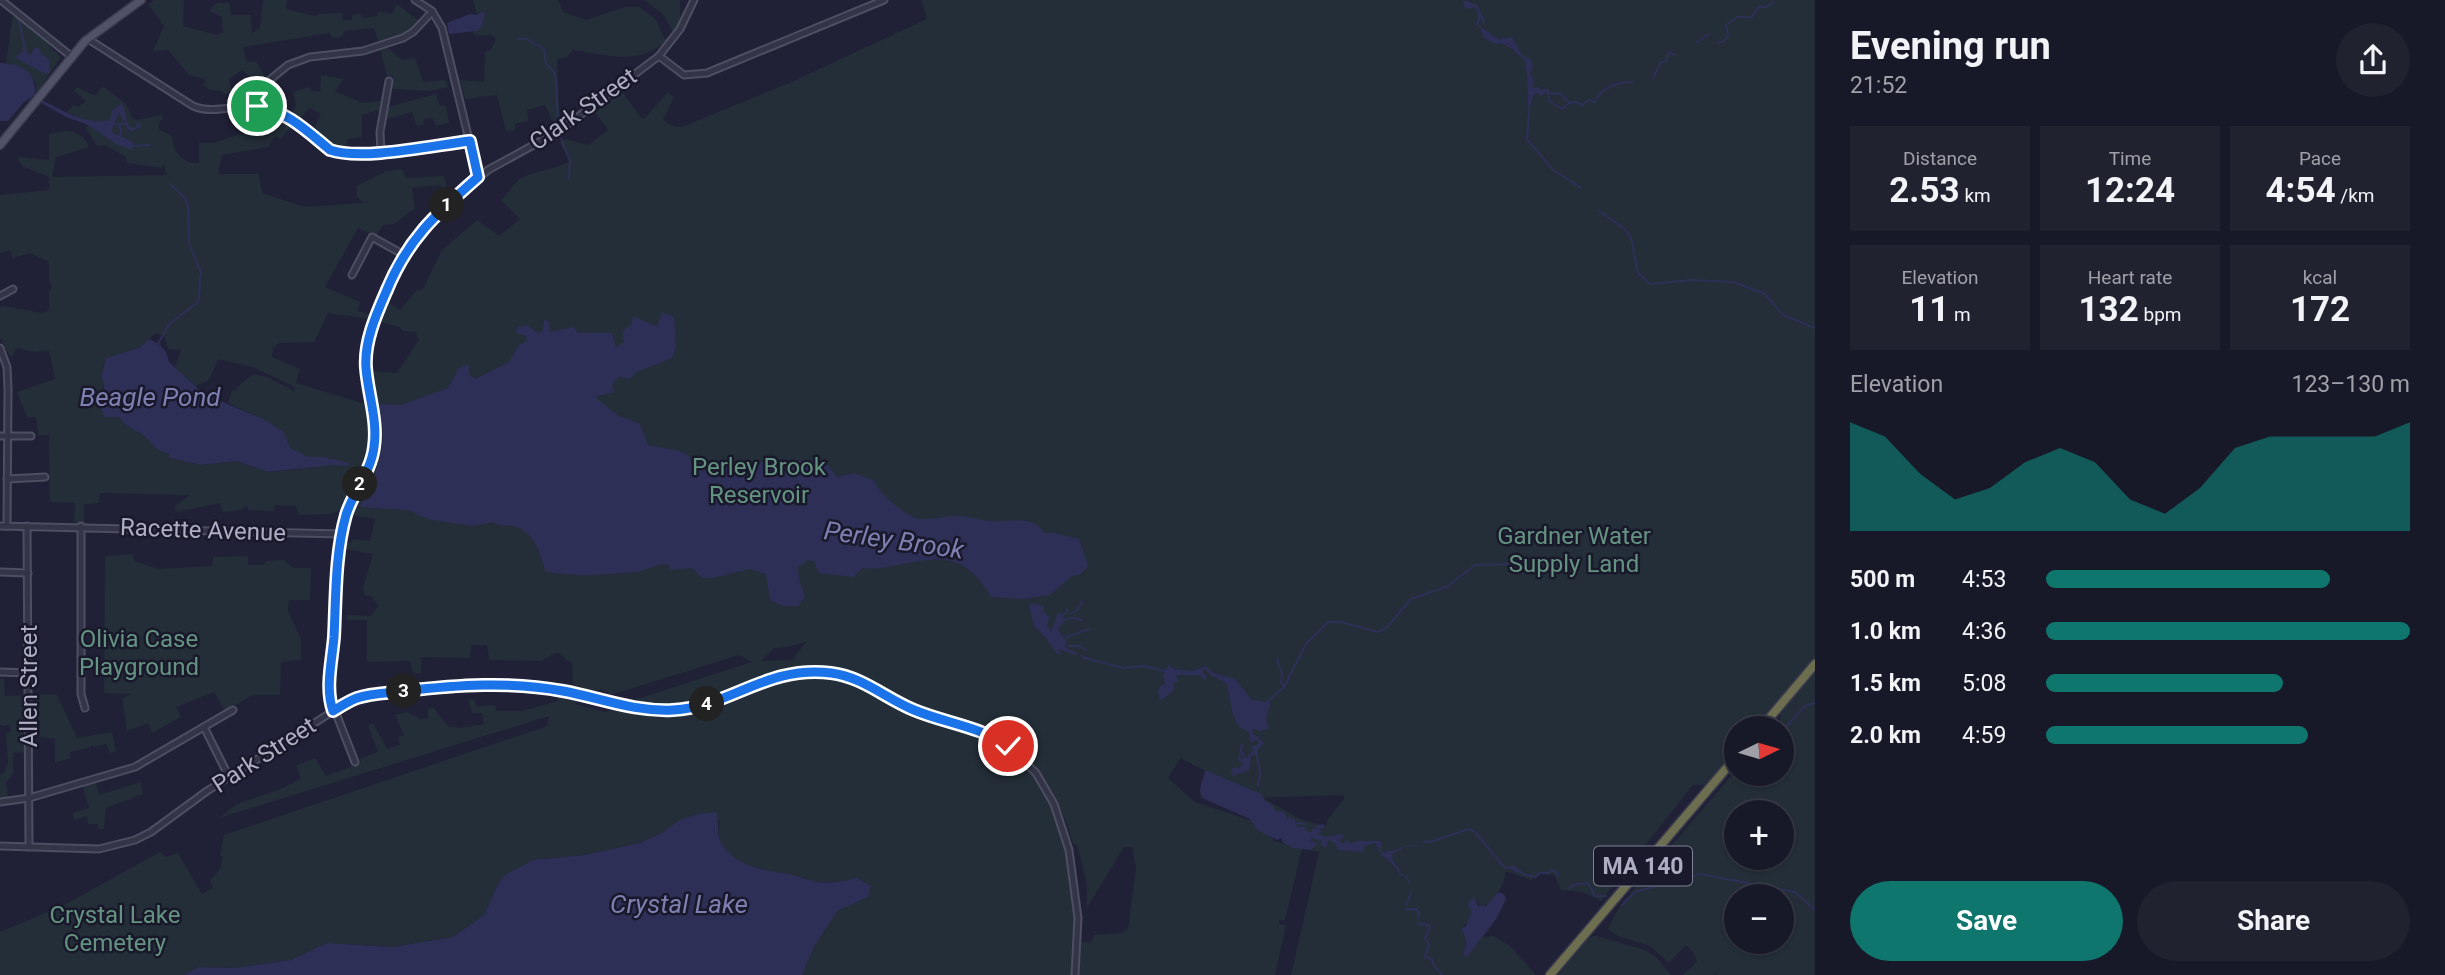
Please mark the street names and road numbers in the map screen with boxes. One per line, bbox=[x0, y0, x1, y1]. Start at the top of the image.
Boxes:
street label: Clark Street bbox=[524, 62, 642, 156]
street label: Racette Avenue bbox=[120, 513, 286, 547]
street label: Allen Street bbox=[15, 625, 43, 747]
street label: Park Street bbox=[207, 711, 321, 799]
road number: MA 140 bbox=[1594, 846, 1692, 886]

